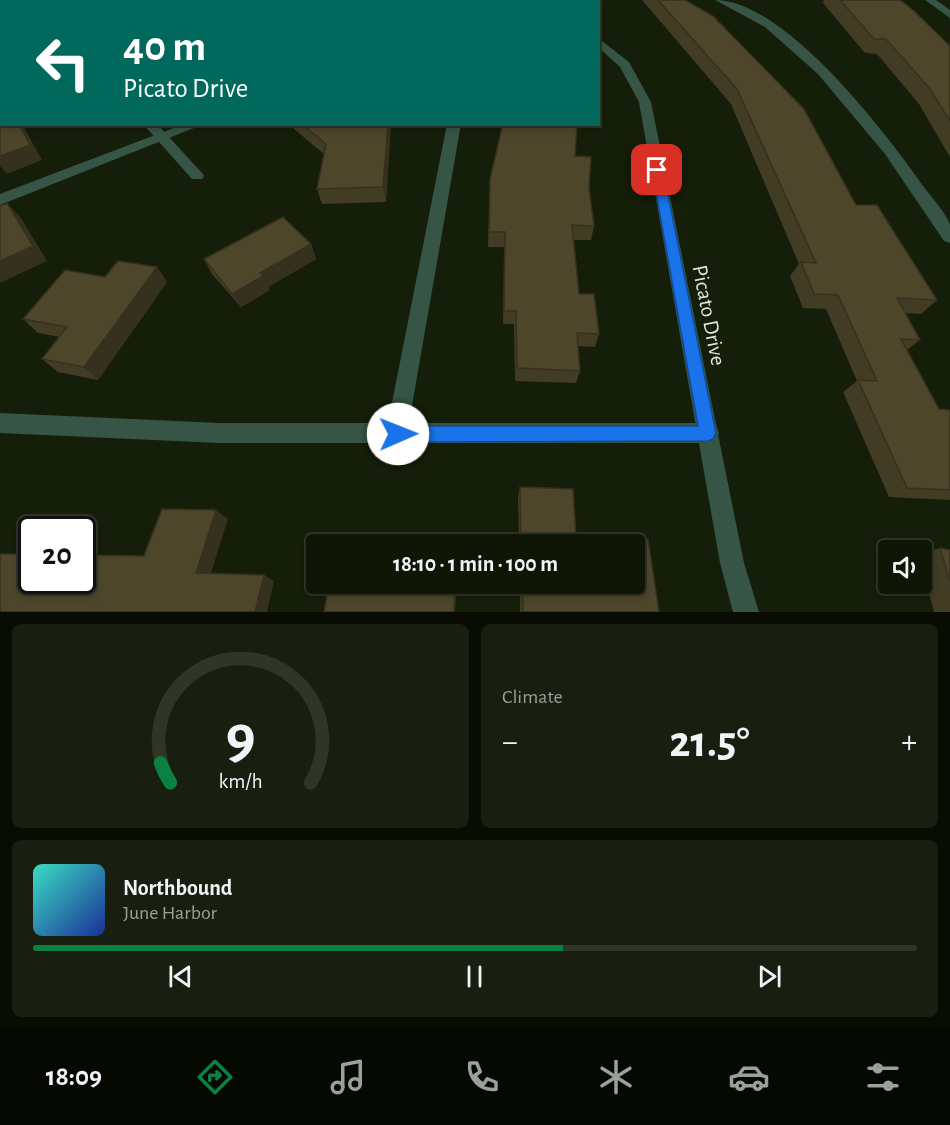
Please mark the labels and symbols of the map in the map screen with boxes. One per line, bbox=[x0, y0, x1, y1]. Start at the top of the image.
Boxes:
pin bbox=[631, 144, 682, 195]
street label: Picato Drive bbox=[688, 263, 730, 367]
position arrow bbox=[366, 402, 430, 466]
speed limit sign: 20 bbox=[18, 516, 96, 594]

